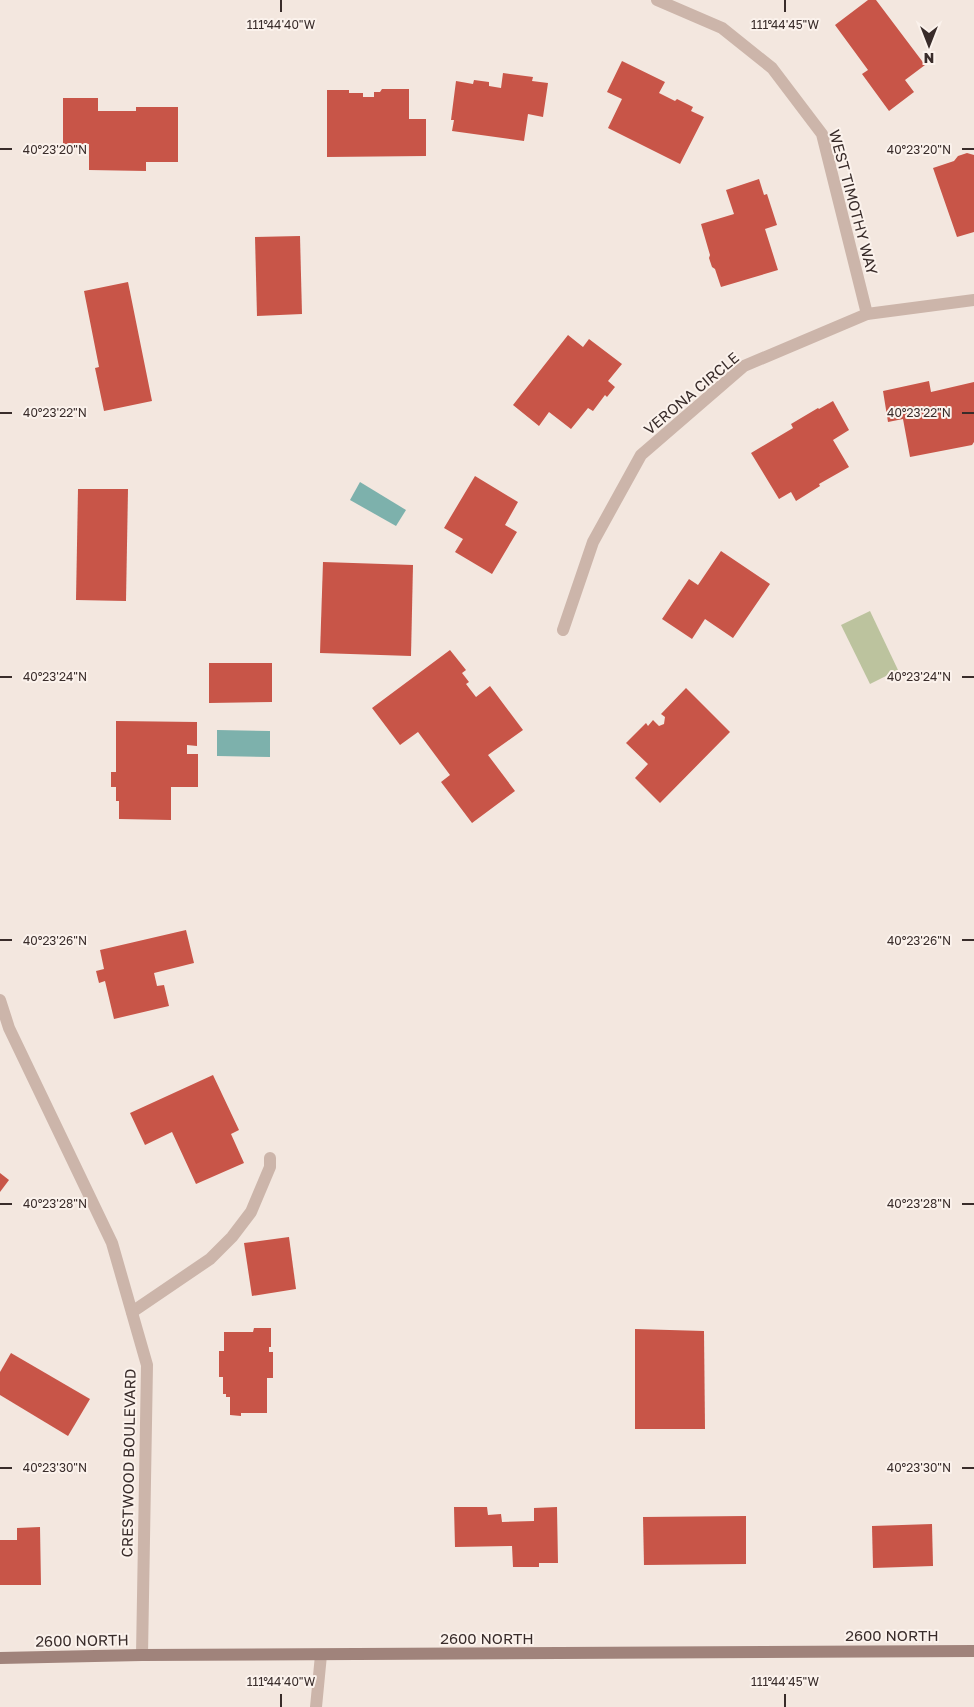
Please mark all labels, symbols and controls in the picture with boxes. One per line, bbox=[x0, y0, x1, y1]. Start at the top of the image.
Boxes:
text: 111°44'40"W bbox=[247, 17, 316, 32]
text: 111°44'45"W bbox=[751, 17, 820, 32]
north arrow bbox=[904, 20, 954, 70]
text: N bbox=[924, 50, 934, 67]
street label: WEST TIMOTHY WAY bbox=[826, 127, 882, 277]
text: 40°23'20"N bbox=[23, 142, 87, 157]
text: 40°23'20"N bbox=[887, 142, 951, 157]
street label: VERONA CIRCLE bbox=[640, 348, 742, 438]
text: 40°23'22"N bbox=[23, 405, 87, 420]
text: 40°23'22"N bbox=[887, 405, 951, 420]
text: 40°23'24"N bbox=[23, 669, 87, 684]
text: 40°23'24"N bbox=[887, 669, 951, 684]
text: 40°23'26"N bbox=[23, 933, 87, 948]
text: 40°23'26"N bbox=[887, 933, 951, 948]
text: 40°23'28"N bbox=[23, 1196, 87, 1211]
text: 40°23'28"N bbox=[887, 1196, 951, 1211]
street label: CRESTWOOD BOULEVARD bbox=[117, 1368, 139, 1558]
text: 40°23'30"N bbox=[23, 1460, 87, 1475]
text: 40°23'30"N bbox=[887, 1460, 951, 1475]
street label: 2600 NORTH bbox=[845, 1626, 939, 1644]
street label: 2600 NORTH bbox=[440, 1629, 534, 1647]
street label: 2600 NORTH bbox=[35, 1630, 129, 1650]
text: 111°44'40"W bbox=[247, 1674, 316, 1689]
text: 111°44'45"W bbox=[751, 1674, 820, 1689]

